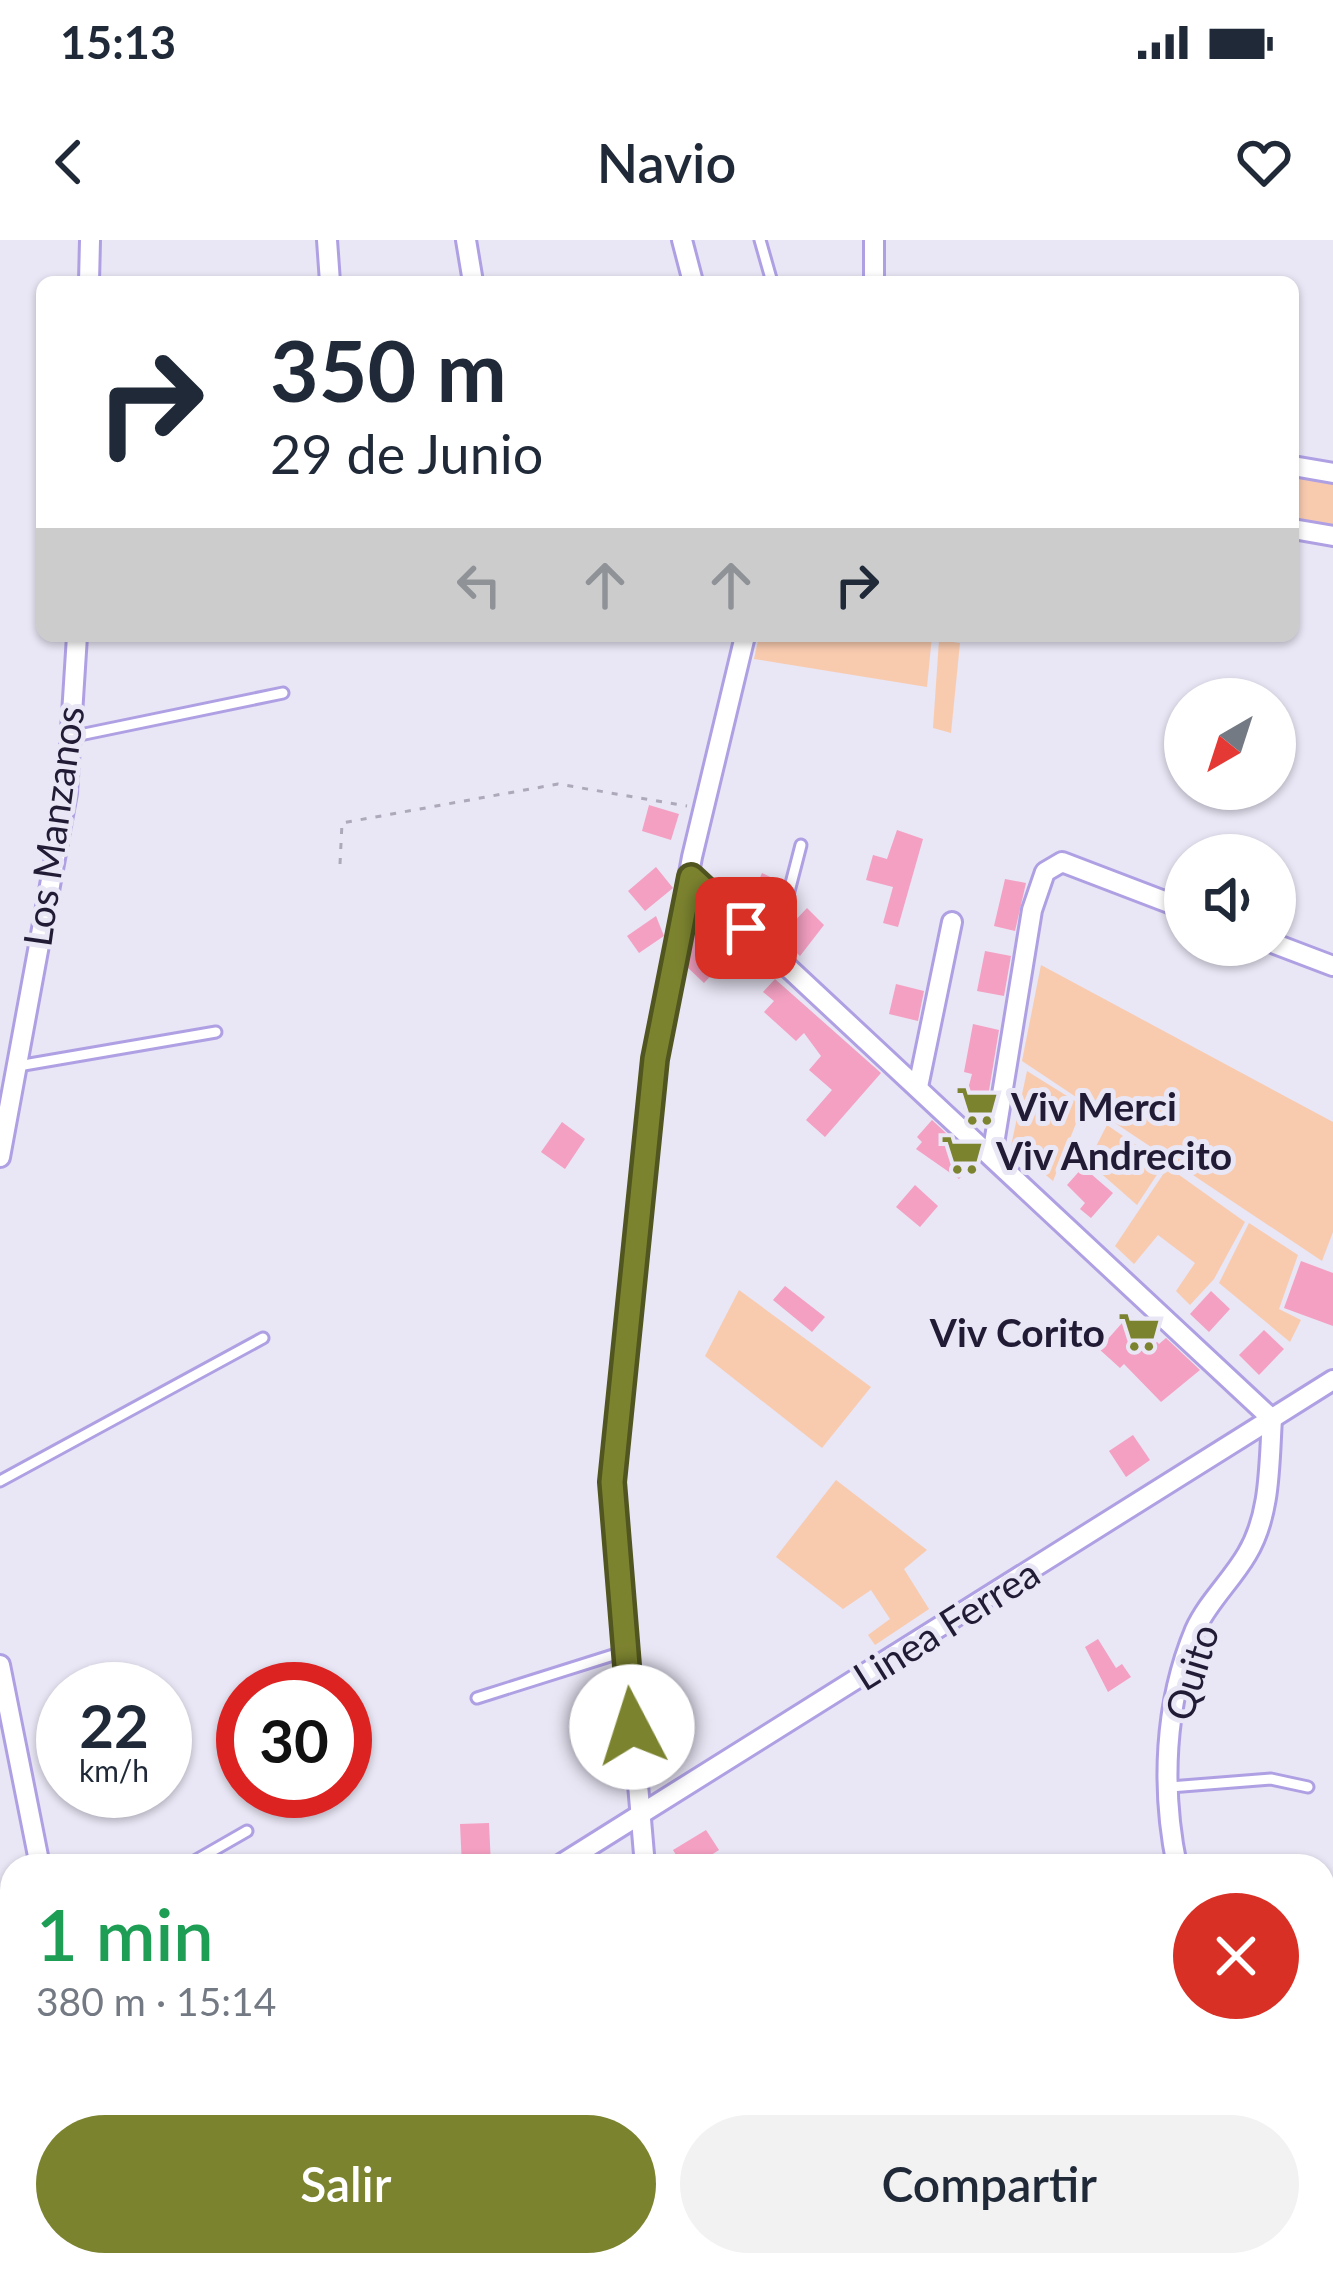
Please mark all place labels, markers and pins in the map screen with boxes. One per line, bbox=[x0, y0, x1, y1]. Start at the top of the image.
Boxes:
pin bbox=[695, 877, 797, 979]
supermarket icon: Viv Merci bbox=[954, 1083, 1000, 1129]
place label: Viv Merci bbox=[1010, 1083, 1177, 1129]
supermarket icon: Viv Andrecito bbox=[939, 1132, 985, 1178]
place label: Viv Andrecito bbox=[995, 1132, 1232, 1178]
place label: Viv Corito bbox=[929, 1309, 1105, 1355]
supermarket icon: Viv Corito bbox=[1116, 1309, 1162, 1355]

